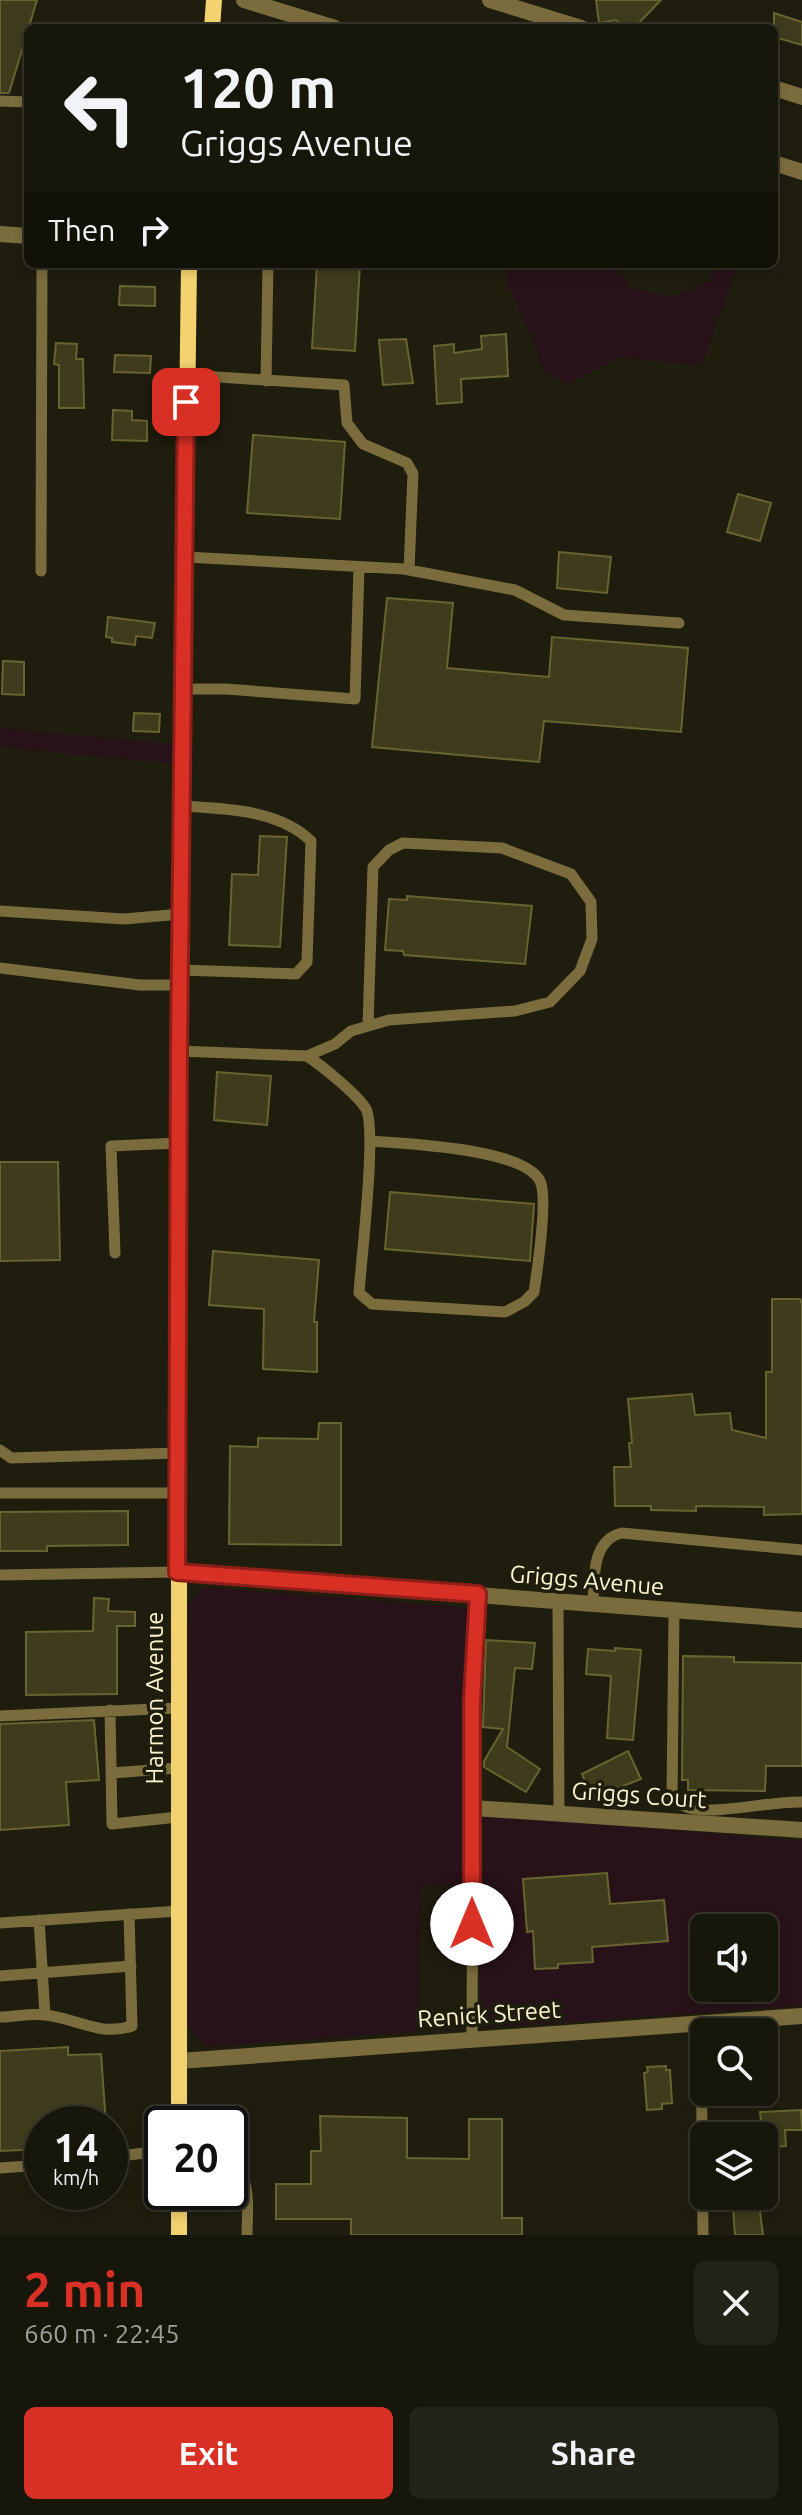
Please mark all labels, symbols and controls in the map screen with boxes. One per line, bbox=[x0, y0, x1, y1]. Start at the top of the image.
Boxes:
icon: left bbox=[48, 56, 152, 160]
text: 120 m bbox=[180, 56, 336, 119]
text: Griggs Avenue bbox=[180, 122, 413, 163]
icon: right bbox=[132, 208, 176, 252]
text: Then bbox=[48, 213, 116, 247]
pin bbox=[152, 368, 220, 436]
icon: arrive bbox=[164, 380, 208, 424]
street label: Griggs Avenue bbox=[509, 1560, 665, 1600]
street label: Harmon Avenue bbox=[141, 1612, 168, 1784]
street label: Griggs Court bbox=[571, 1777, 708, 1813]
position arrow bbox=[430, 1882, 514, 1966]
map controls bbox=[690, 1914, 778, 2210]
button: sound bbox=[690, 1914, 778, 2002]
street label: Renick Street bbox=[416, 1995, 562, 2032]
button: search bbox=[690, 2018, 778, 2106]
speed limit sign: 20 bbox=[144, 2106, 248, 2210]
button: layers bbox=[690, 2122, 778, 2210]
text: 14 bbox=[53, 2125, 99, 2170]
text: km/h bbox=[53, 2166, 99, 2189]
button: close bbox=[694, 2261, 778, 2345]
text: 2 min bbox=[24, 2262, 145, 2316]
text: 660 m · 22:45 bbox=[24, 2319, 180, 2348]
button: Exit bbox=[24, 2407, 393, 2499]
button: Share bbox=[409, 2407, 778, 2499]

